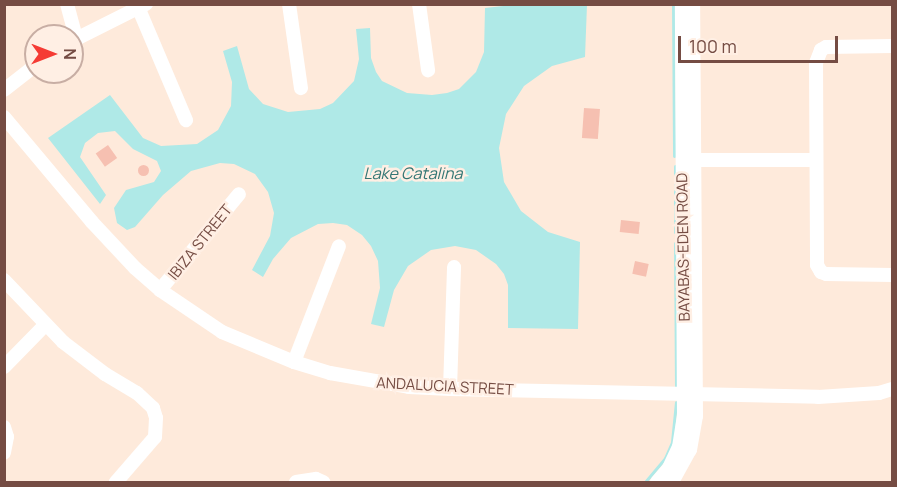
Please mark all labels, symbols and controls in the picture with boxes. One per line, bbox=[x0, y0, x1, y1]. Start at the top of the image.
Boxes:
north arrow bbox=[24, 24, 84, 84]
scale bar bbox=[681, 24, 842, 62]
text: 100 m bbox=[689, 34, 737, 58]
text: N bbox=[59, 48, 81, 60]
water label: Lake Catalina bbox=[364, 163, 462, 183]
street label: BAYABAS-EDEN ROAD bbox=[673, 173, 693, 321]
street label: IBIZA STREET bbox=[164, 201, 236, 283]
street label: ANDALUCIA STREET bbox=[376, 373, 514, 399]

